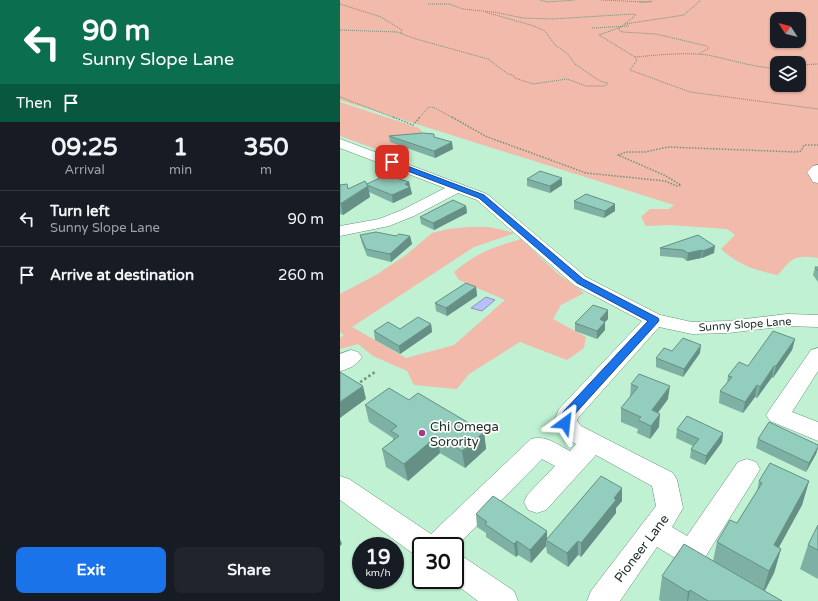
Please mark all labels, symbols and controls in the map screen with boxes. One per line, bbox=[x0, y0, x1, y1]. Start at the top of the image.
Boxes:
north arrow bbox=[770, 12, 806, 48]
map controls bbox=[770, 12, 806, 92]
text: 90 m bbox=[82, 14, 150, 48]
icon: left bbox=[16, 16, 68, 68]
text: Sunny Slope Lane bbox=[82, 48, 234, 70]
button: layers bbox=[770, 56, 806, 92]
icon: arrive bbox=[60, 92, 82, 114]
text: Then bbox=[16, 94, 52, 112]
text: 09:25 bbox=[51, 133, 118, 162]
text: 1 bbox=[173, 133, 188, 162]
text: 350 bbox=[243, 133, 289, 162]
pin bbox=[375, 145, 409, 179]
icon: arrive bbox=[381, 151, 403, 173]
text: Arrival bbox=[64, 162, 105, 178]
text: min bbox=[169, 162, 192, 178]
text: m bbox=[260, 162, 272, 178]
text: Turn left bbox=[50, 202, 110, 220]
icon: left bbox=[16, 208, 38, 230]
text: 90 m bbox=[287, 210, 324, 228]
text: Sunny Slope Lane bbox=[50, 220, 160, 236]
icon: arrive bbox=[16, 264, 38, 286]
text: Arrive at destination bbox=[50, 266, 194, 284]
text: 260 m bbox=[278, 266, 324, 284]
street label: Sunny Slope Lane bbox=[698, 315, 792, 334]
position arrow bbox=[544, 402, 586, 444]
place label: Chi Omega Sorority bbox=[430, 419, 499, 450]
marker: Chi Omega Sorority bbox=[417, 428, 427, 438]
street label: Pioneer Lane bbox=[611, 512, 673, 586]
speed limit sign: 30 bbox=[412, 537, 464, 589]
text: 19 bbox=[365, 546, 391, 570]
button: Exit bbox=[16, 547, 166, 593]
button: Share bbox=[174, 547, 324, 593]
text: km/h bbox=[365, 567, 391, 579]

